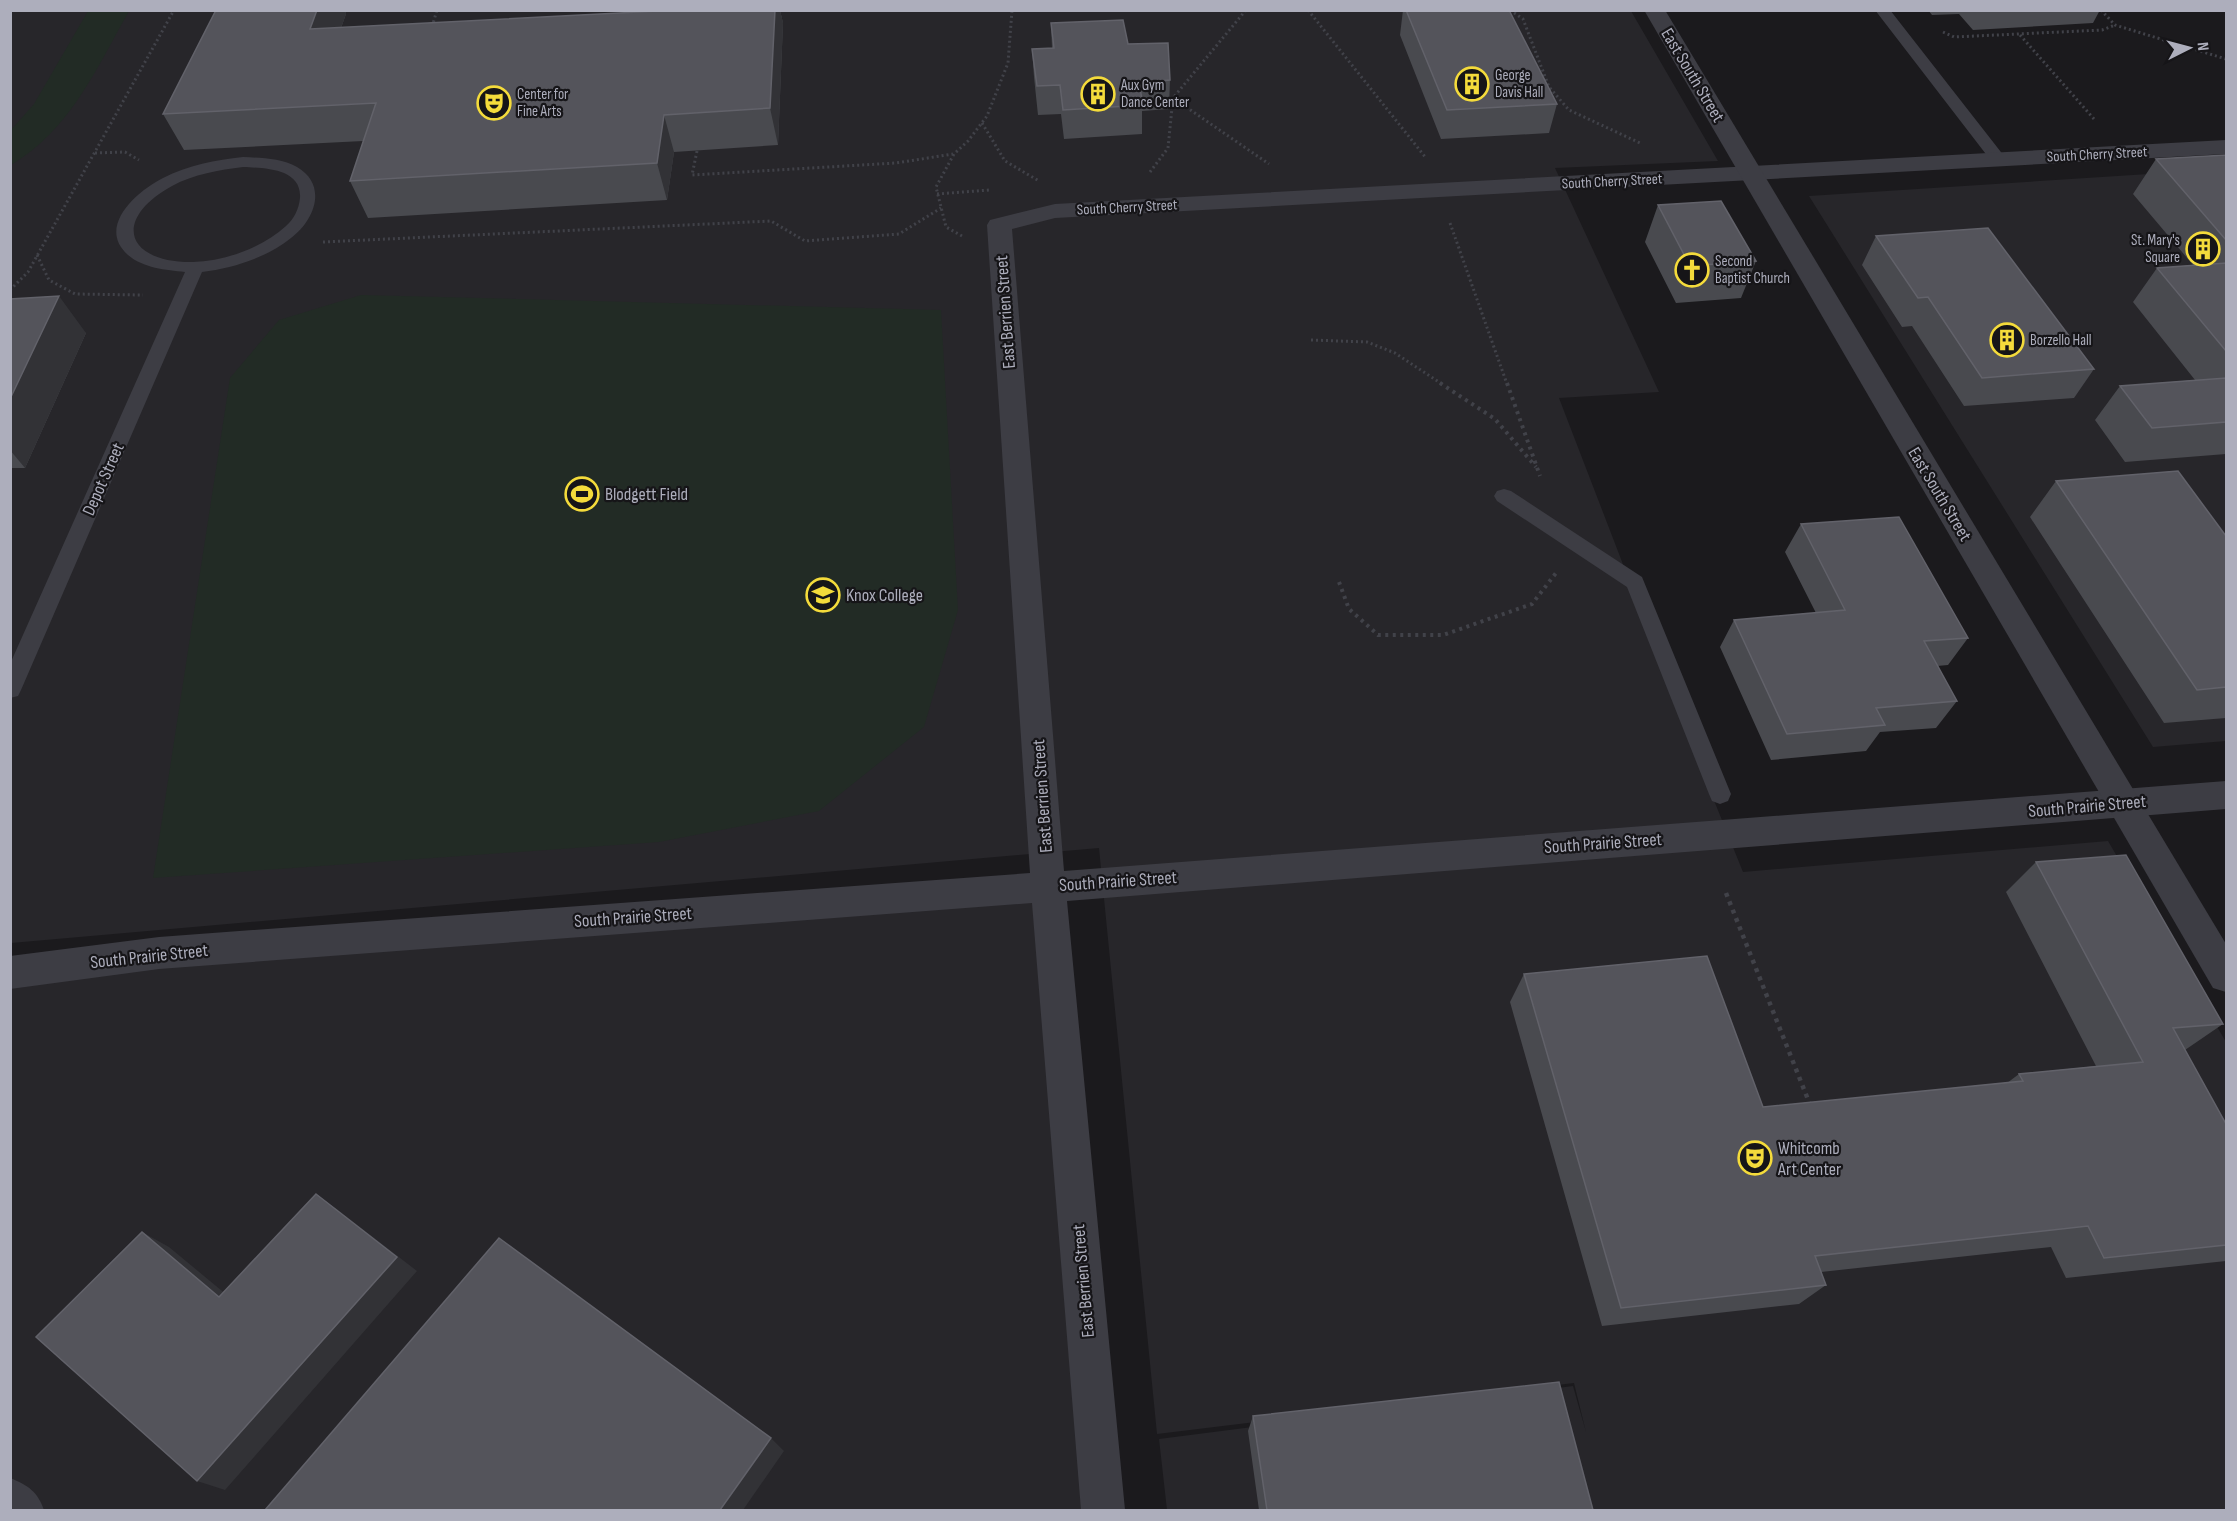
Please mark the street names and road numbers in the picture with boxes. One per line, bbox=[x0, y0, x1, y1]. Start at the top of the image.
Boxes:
street label: East South Street bbox=[1656, 25, 1729, 126]
street label: South Cherry Street bbox=[2046, 142, 2148, 167]
street label: South Cherry Street bbox=[1561, 169, 1663, 194]
street label: South Cherry Street bbox=[1076, 195, 1178, 220]
street label: East Berrien Street bbox=[991, 254, 1020, 369]
street label: Depot Street bbox=[78, 439, 129, 519]
street label: East South Street bbox=[1903, 444, 1976, 545]
street label: East Berrien Street bbox=[1028, 738, 1057, 853]
street label: South Prairie Street bbox=[2027, 791, 2147, 822]
street label: South Prairie Street bbox=[1543, 829, 1663, 858]
street label: South Prairie Street bbox=[1058, 867, 1178, 896]
street label: South Prairie Street bbox=[573, 903, 693, 932]
street label: South Prairie Street bbox=[89, 940, 209, 973]
street label: East Berrien Street bbox=[1068, 1223, 1099, 1338]

